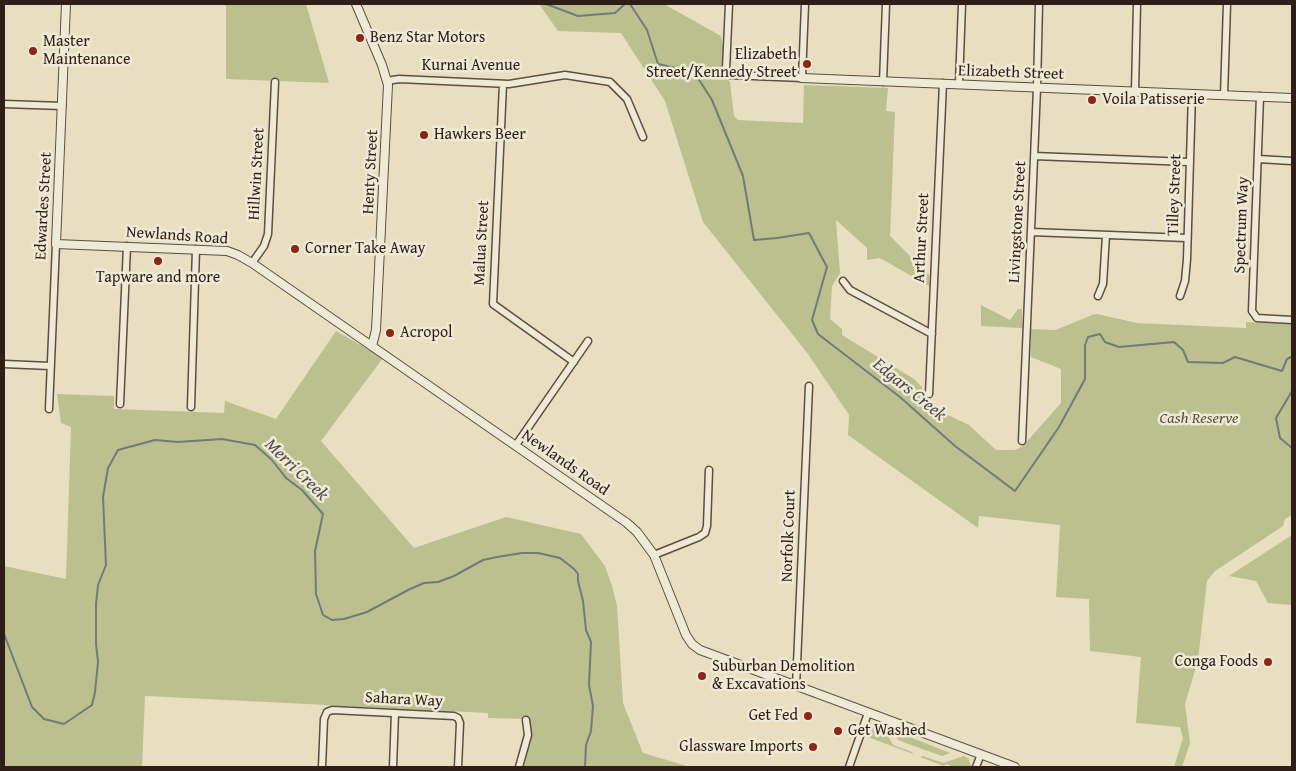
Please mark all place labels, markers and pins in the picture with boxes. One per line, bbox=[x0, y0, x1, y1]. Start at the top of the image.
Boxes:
place label: Benz Star Motors bbox=[370, 28, 485, 48]
place label: Master Maintenance bbox=[43, 32, 130, 70]
marker: Benz Star Motors bbox=[354, 32, 366, 44]
marker: Master Maintenance bbox=[27, 45, 39, 57]
place label: Elizabeth Street/Kennedy Street bbox=[646, 45, 797, 83]
marker: Elizabeth Street/Kennedy Street bbox=[801, 58, 813, 70]
place label: Voila Patisserie bbox=[1102, 90, 1205, 110]
marker: Voila Patisserie bbox=[1086, 94, 1098, 106]
place label: Hawkers Beer bbox=[434, 125, 526, 145]
marker: Hawkers Beer bbox=[418, 129, 430, 141]
place label: Corner Take Away bbox=[305, 239, 426, 259]
marker: Corner Take Away bbox=[289, 243, 301, 255]
marker: Tapware and more bbox=[152, 255, 164, 267]
place label: Tapware and more bbox=[96, 268, 220, 288]
place label: Acropol bbox=[400, 323, 453, 343]
marker: Acropol bbox=[384, 327, 396, 339]
place label: Conga Foods bbox=[1175, 652, 1258, 672]
marker: Conga Foods bbox=[1262, 656, 1274, 668]
place label: Suburban Demolition & Excavations bbox=[712, 657, 855, 695]
marker: Suburban Demolition & Excavations bbox=[696, 670, 708, 682]
place label: Get Fed bbox=[749, 706, 798, 726]
marker: Get Fed bbox=[802, 710, 814, 722]
place label: Get Washed bbox=[848, 721, 926, 741]
marker: Get Washed bbox=[832, 725, 844, 737]
place label: Glassware Imports bbox=[679, 737, 803, 757]
marker: Glassware Imports bbox=[807, 741, 819, 753]

